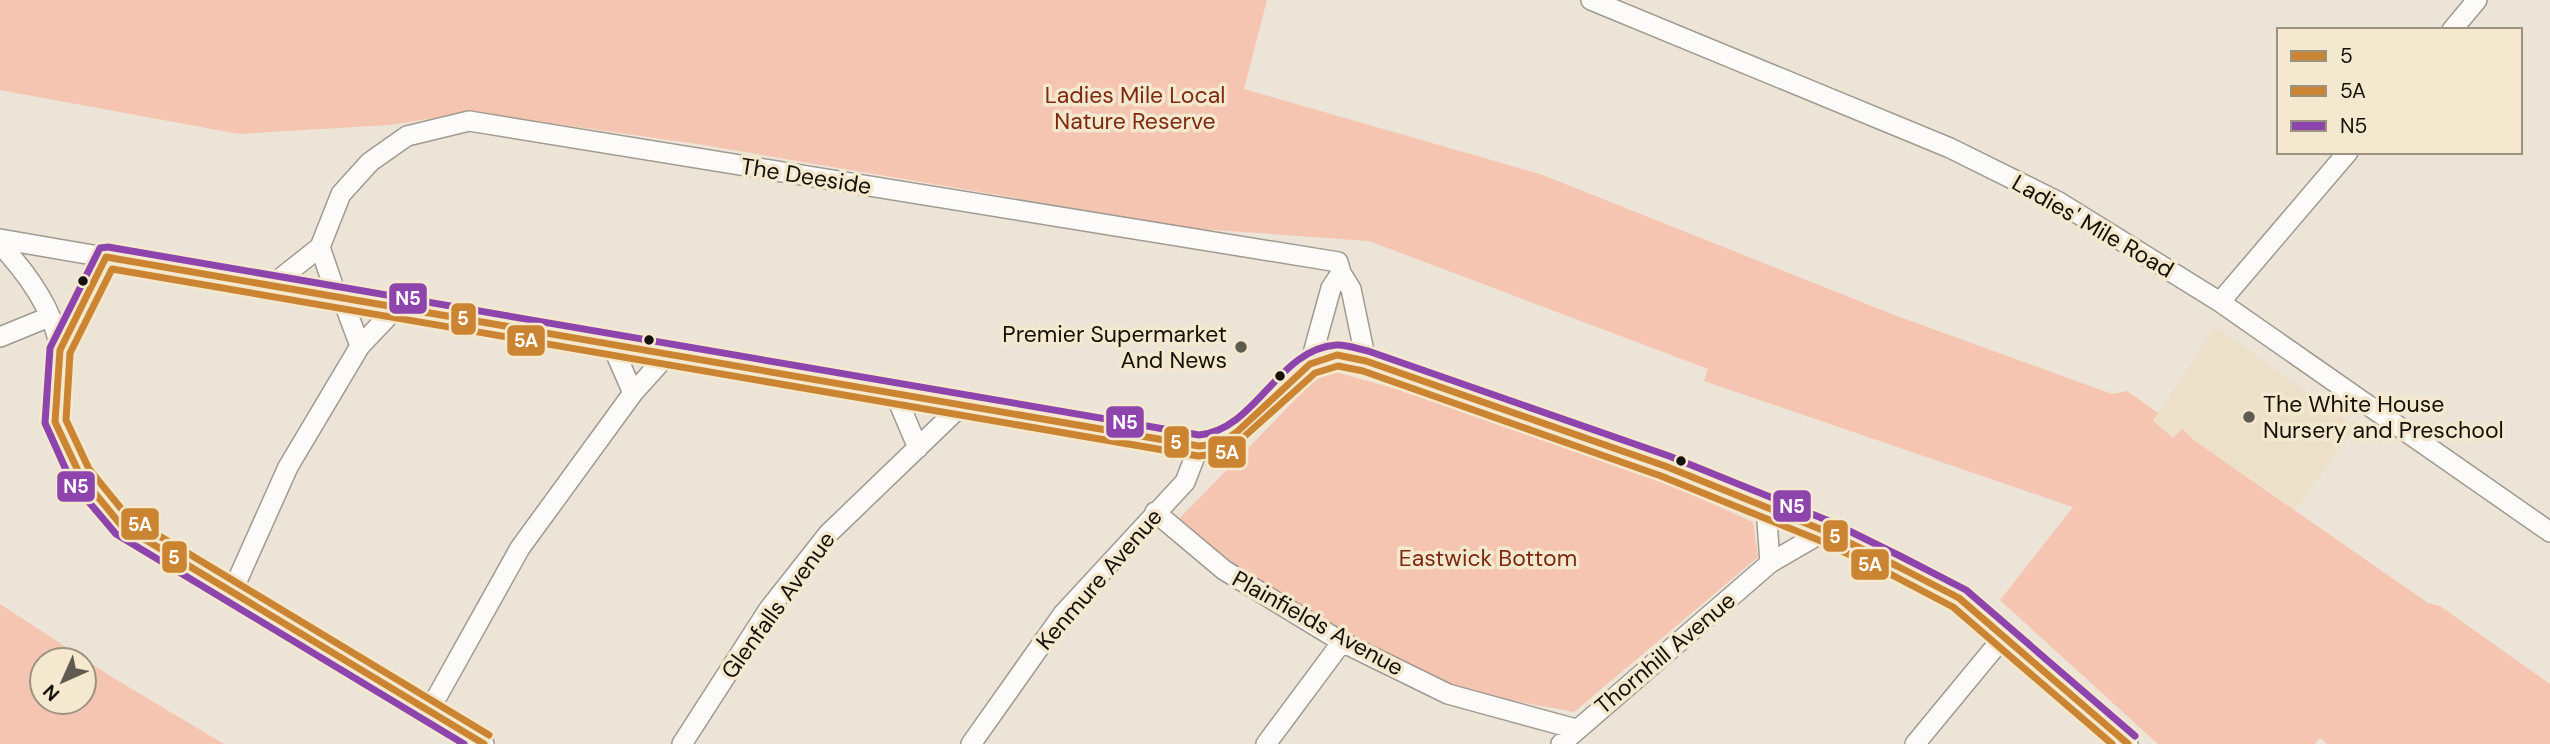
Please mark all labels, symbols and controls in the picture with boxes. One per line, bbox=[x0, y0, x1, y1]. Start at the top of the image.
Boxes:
legend bbox=[2277, 28, 2522, 154]
text: 5 bbox=[2340, 42, 2353, 70]
text: 5A bbox=[2340, 77, 2366, 105]
park label: Ladies Mile Local Nature Reserve bbox=[1045, 80, 1225, 136]
text: N5 bbox=[2340, 112, 2367, 140]
street label: The Deeside bbox=[739, 151, 873, 201]
street label: Ladies' Mile Road bbox=[2007, 168, 2179, 284]
unlabelled marker bbox=[76, 274, 90, 288]
line badge: N5 bbox=[388, 282, 428, 315]
text: N5 bbox=[395, 286, 421, 311]
line badge: 5 bbox=[450, 302, 477, 336]
text: 5 bbox=[457, 306, 469, 331]
place label: Premier Supermarket And News bbox=[1002, 319, 1227, 375]
line badge: 5A bbox=[506, 324, 546, 357]
text: 5A bbox=[514, 328, 539, 353]
unlabelled marker bbox=[642, 333, 656, 347]
marker: Premier Supermarket And News bbox=[1233, 339, 1249, 355]
unlabelled marker bbox=[1273, 369, 1287, 383]
place label: The White House Nursery and Preschool bbox=[2263, 389, 2504, 445]
line badge: N5 bbox=[1105, 405, 1145, 439]
marker: The White House Nursery and Preschool bbox=[2241, 409, 2257, 425]
text: N5 bbox=[1112, 410, 1138, 435]
line badge: 5 bbox=[1163, 425, 1190, 459]
text: 5 bbox=[1170, 430, 1182, 455]
line badge: 5A bbox=[1207, 435, 1247, 469]
text: 5A bbox=[1215, 440, 1240, 465]
unlabelled marker bbox=[1674, 454, 1688, 468]
line badge: N5 bbox=[56, 470, 96, 503]
text: N5 bbox=[63, 474, 89, 499]
line badge: N5 bbox=[1772, 489, 1812, 523]
text: N5 bbox=[1779, 494, 1805, 519]
street label: Kenmure Avenue bbox=[1029, 502, 1169, 656]
line badge: 5A bbox=[120, 507, 160, 541]
text: 5A bbox=[128, 512, 153, 537]
line badge: 5 bbox=[1822, 519, 1849, 553]
text: 5 bbox=[1829, 524, 1841, 549]
street label: Glenfalls Avenue bbox=[714, 525, 842, 685]
line badge: 5 bbox=[161, 540, 188, 574]
park label: Eastwick Bottom bbox=[1399, 543, 1577, 573]
text: 5 bbox=[168, 545, 180, 570]
line badge: 5A bbox=[1850, 548, 1890, 581]
text: 5A bbox=[1858, 552, 1883, 577]
street label: Plainfields Avenue bbox=[1227, 564, 1409, 682]
street label: Thornhill Avenue bbox=[1588, 585, 1742, 721]
north arrow bbox=[28, 646, 98, 716]
text: N bbox=[38, 679, 65, 706]

